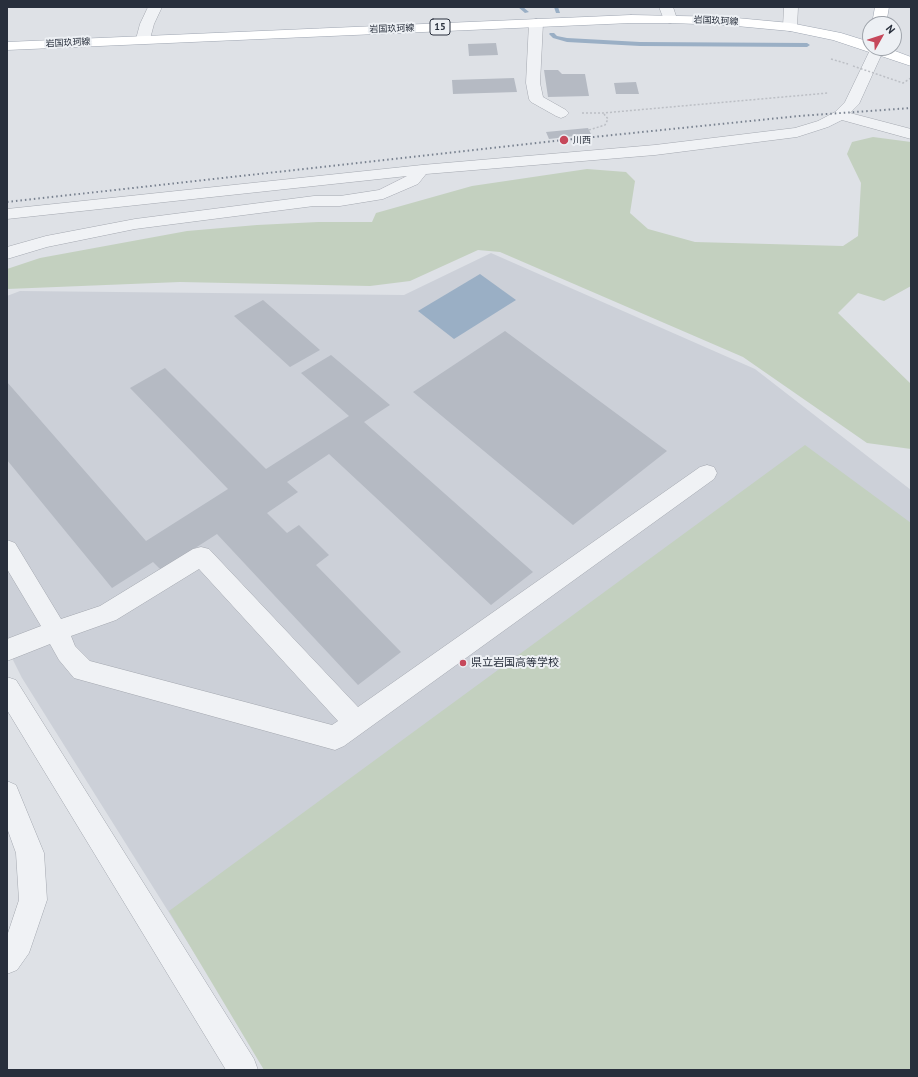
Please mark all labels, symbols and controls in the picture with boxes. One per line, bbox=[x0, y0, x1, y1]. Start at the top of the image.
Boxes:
street label: 岩国玖珂線 bbox=[693, 14, 739, 28]
north arrow bbox=[862, 16, 902, 56]
road number: 15 bbox=[430, 19, 450, 35]
text: N bbox=[883, 22, 898, 36]
street label: 岩国玖珂線 bbox=[369, 23, 415, 35]
street label: 岩国玖珂線 bbox=[45, 36, 91, 50]
marker: 川西 bbox=[558, 134, 570, 146]
place label: 川西 bbox=[573, 135, 591, 145]
place label: 県立岩国高等学校 bbox=[471, 656, 559, 670]
marker: 県立岩国高等学校 bbox=[458, 658, 468, 668]

